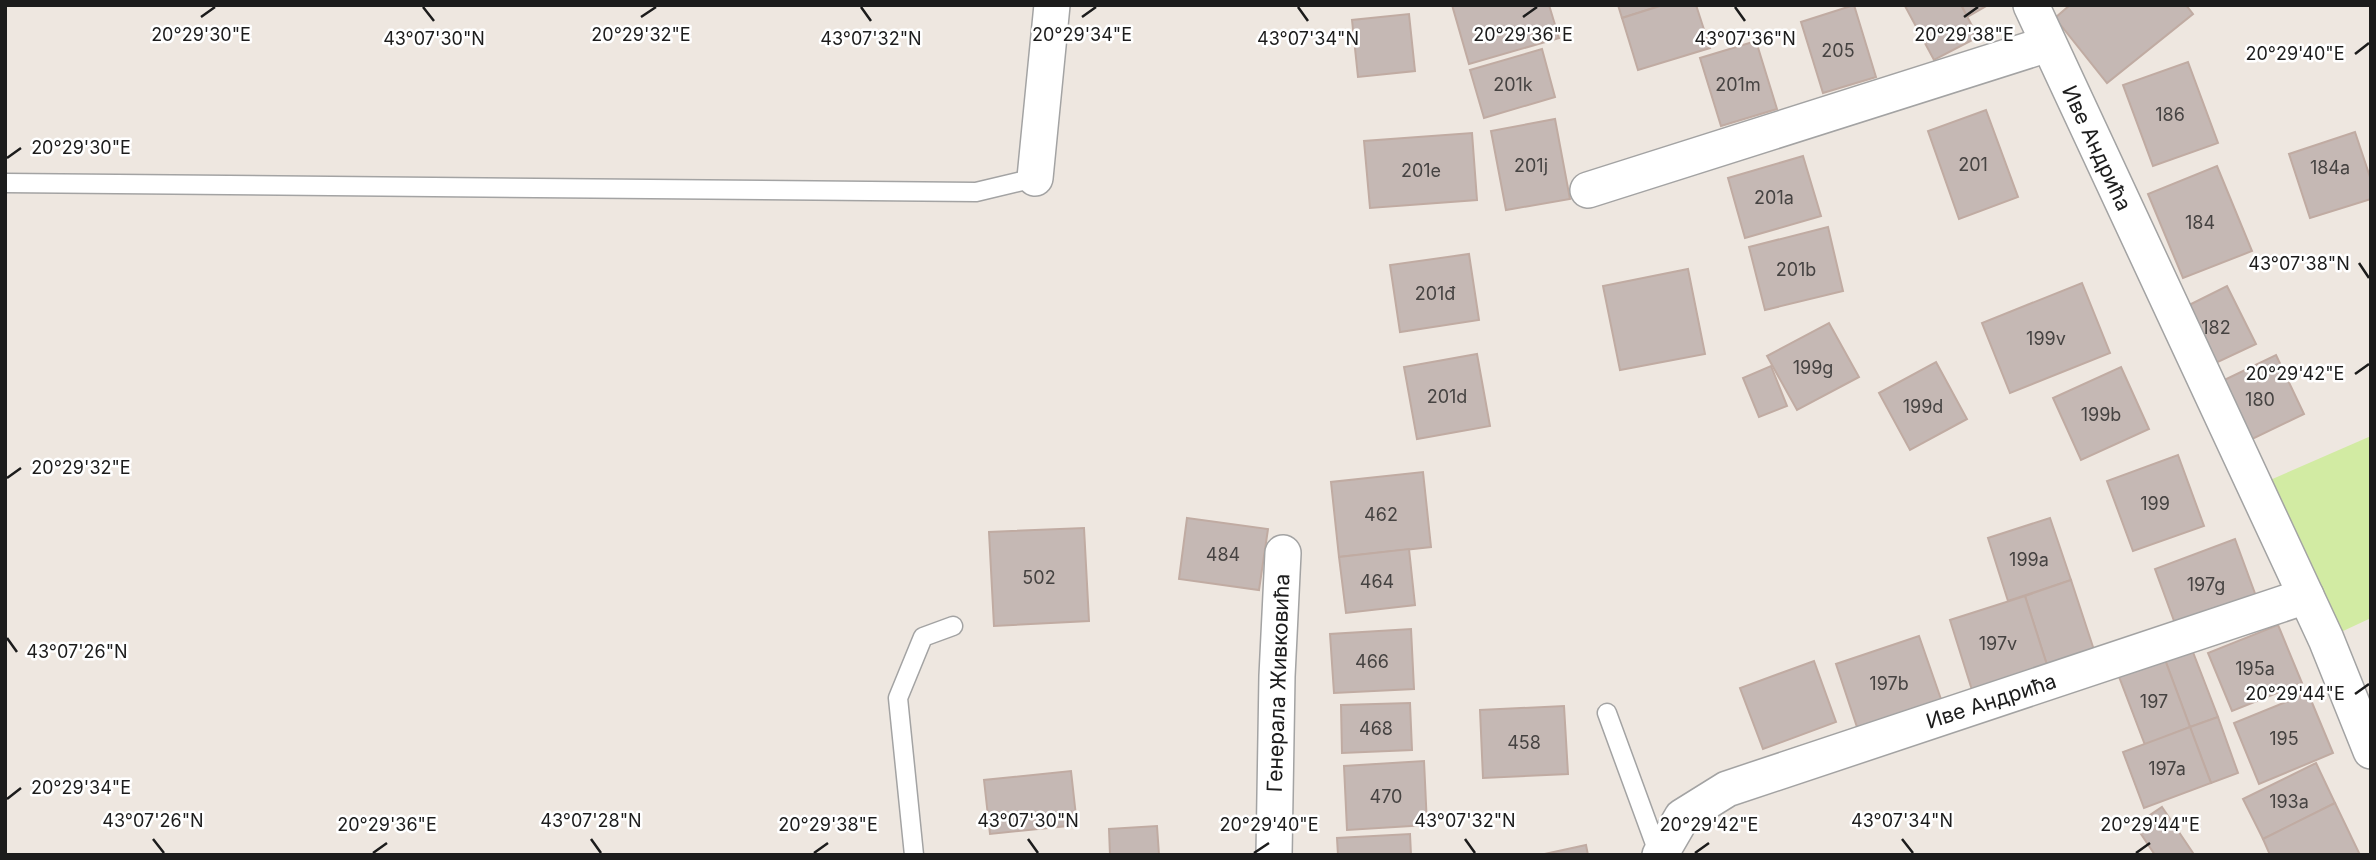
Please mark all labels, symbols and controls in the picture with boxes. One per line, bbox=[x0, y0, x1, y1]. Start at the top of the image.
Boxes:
text: 20°29'30"E bbox=[151, 24, 251, 45]
text: 20°29'32"E bbox=[591, 24, 691, 45]
text: 20°29'34"E bbox=[1032, 24, 1132, 45]
text: 20°29'36"E bbox=[1473, 24, 1573, 45]
text: 20°29'38"E bbox=[1914, 24, 2014, 45]
text: 43°07'30"N bbox=[383, 28, 485, 49]
text: 43°07'32"N bbox=[820, 28, 922, 49]
text: 43°07'34"N bbox=[1257, 28, 1359, 49]
text: 43°07'36"N bbox=[1694, 28, 1796, 49]
house number: 205 bbox=[1821, 40, 1855, 61]
text: 20°29'40"E bbox=[2245, 43, 2345, 64]
house number: 201k bbox=[1493, 74, 1533, 95]
house number: 201m bbox=[1715, 74, 1761, 95]
street label: Иве Андрића bbox=[2057, 81, 2137, 215]
house number: 186 bbox=[2155, 104, 2185, 125]
text: 20°29'30"E bbox=[31, 137, 131, 158]
house number: 201 bbox=[1958, 154, 1988, 175]
house number: 201j bbox=[1514, 155, 1548, 176]
house number: 184a bbox=[2310, 157, 2350, 178]
house number: 201e bbox=[1401, 160, 1441, 181]
house number: 201a bbox=[1754, 187, 1794, 208]
house number: 184 bbox=[2185, 212, 2215, 233]
text: 43°07'38"N bbox=[2248, 253, 2350, 274]
house number: 201b bbox=[1776, 259, 1816, 280]
house number: 201đ bbox=[1415, 283, 1455, 304]
house number: 182 bbox=[2201, 317, 2231, 338]
house number: 199v bbox=[2026, 328, 2066, 349]
house number: 199g bbox=[1793, 357, 1833, 378]
text: 20°29'42"E bbox=[2246, 363, 2344, 384]
house number: 201d bbox=[1427, 386, 1467, 407]
house number: 180 bbox=[2245, 389, 2275, 410]
house number: 199d bbox=[1903, 396, 1943, 417]
house number: 199b bbox=[2081, 404, 2121, 425]
text: 20°29'32"E bbox=[31, 457, 131, 478]
house number: 199 bbox=[2140, 493, 2170, 514]
house number: 462 bbox=[1364, 504, 1398, 525]
house number: 484 bbox=[1206, 544, 1240, 565]
house number: 199a bbox=[2009, 549, 2049, 570]
house number: 502 bbox=[1022, 567, 1056, 588]
house number: 464 bbox=[1360, 571, 1394, 592]
street label: Генерала Живковића bbox=[1262, 573, 1294, 793]
house number: 197g bbox=[2187, 574, 2225, 595]
house number: 197v bbox=[1979, 633, 2017, 654]
text: 43°07'26"N bbox=[26, 641, 128, 662]
house number: 466 bbox=[1355, 651, 1389, 672]
house number: 195a bbox=[2235, 658, 2275, 679]
street label: Иве Андрића bbox=[1923, 668, 2059, 734]
house number: 197b bbox=[1869, 673, 1909, 694]
text: 20°29'44"E bbox=[2245, 683, 2345, 704]
house number: 197 bbox=[2140, 691, 2168, 712]
house number: 468 bbox=[1359, 718, 1393, 739]
house number: 195 bbox=[2269, 728, 2299, 749]
house number: 458 bbox=[1507, 732, 1541, 753]
house number: 197a bbox=[2148, 758, 2186, 779]
text: 20°29'34"E bbox=[31, 777, 131, 798]
house number: 470 bbox=[1370, 786, 1402, 807]
house number: 193a bbox=[2269, 791, 2309, 812]
text: 43°07'26"N bbox=[102, 810, 204, 831]
text: 43°07'28"N bbox=[540, 810, 642, 831]
text: 43°07'30"N bbox=[977, 810, 1079, 831]
text: 43°07'32"N bbox=[1414, 810, 1516, 831]
text: 43°07'34"N bbox=[1851, 810, 1953, 831]
text: 20°29'36"E bbox=[337, 814, 437, 835]
text: 20°29'38"E bbox=[778, 814, 878, 835]
text: 20°29'40"E bbox=[1219, 814, 1319, 835]
text: 20°29'42"E bbox=[1660, 814, 1758, 835]
text: 20°29'44"E bbox=[2100, 814, 2200, 835]

